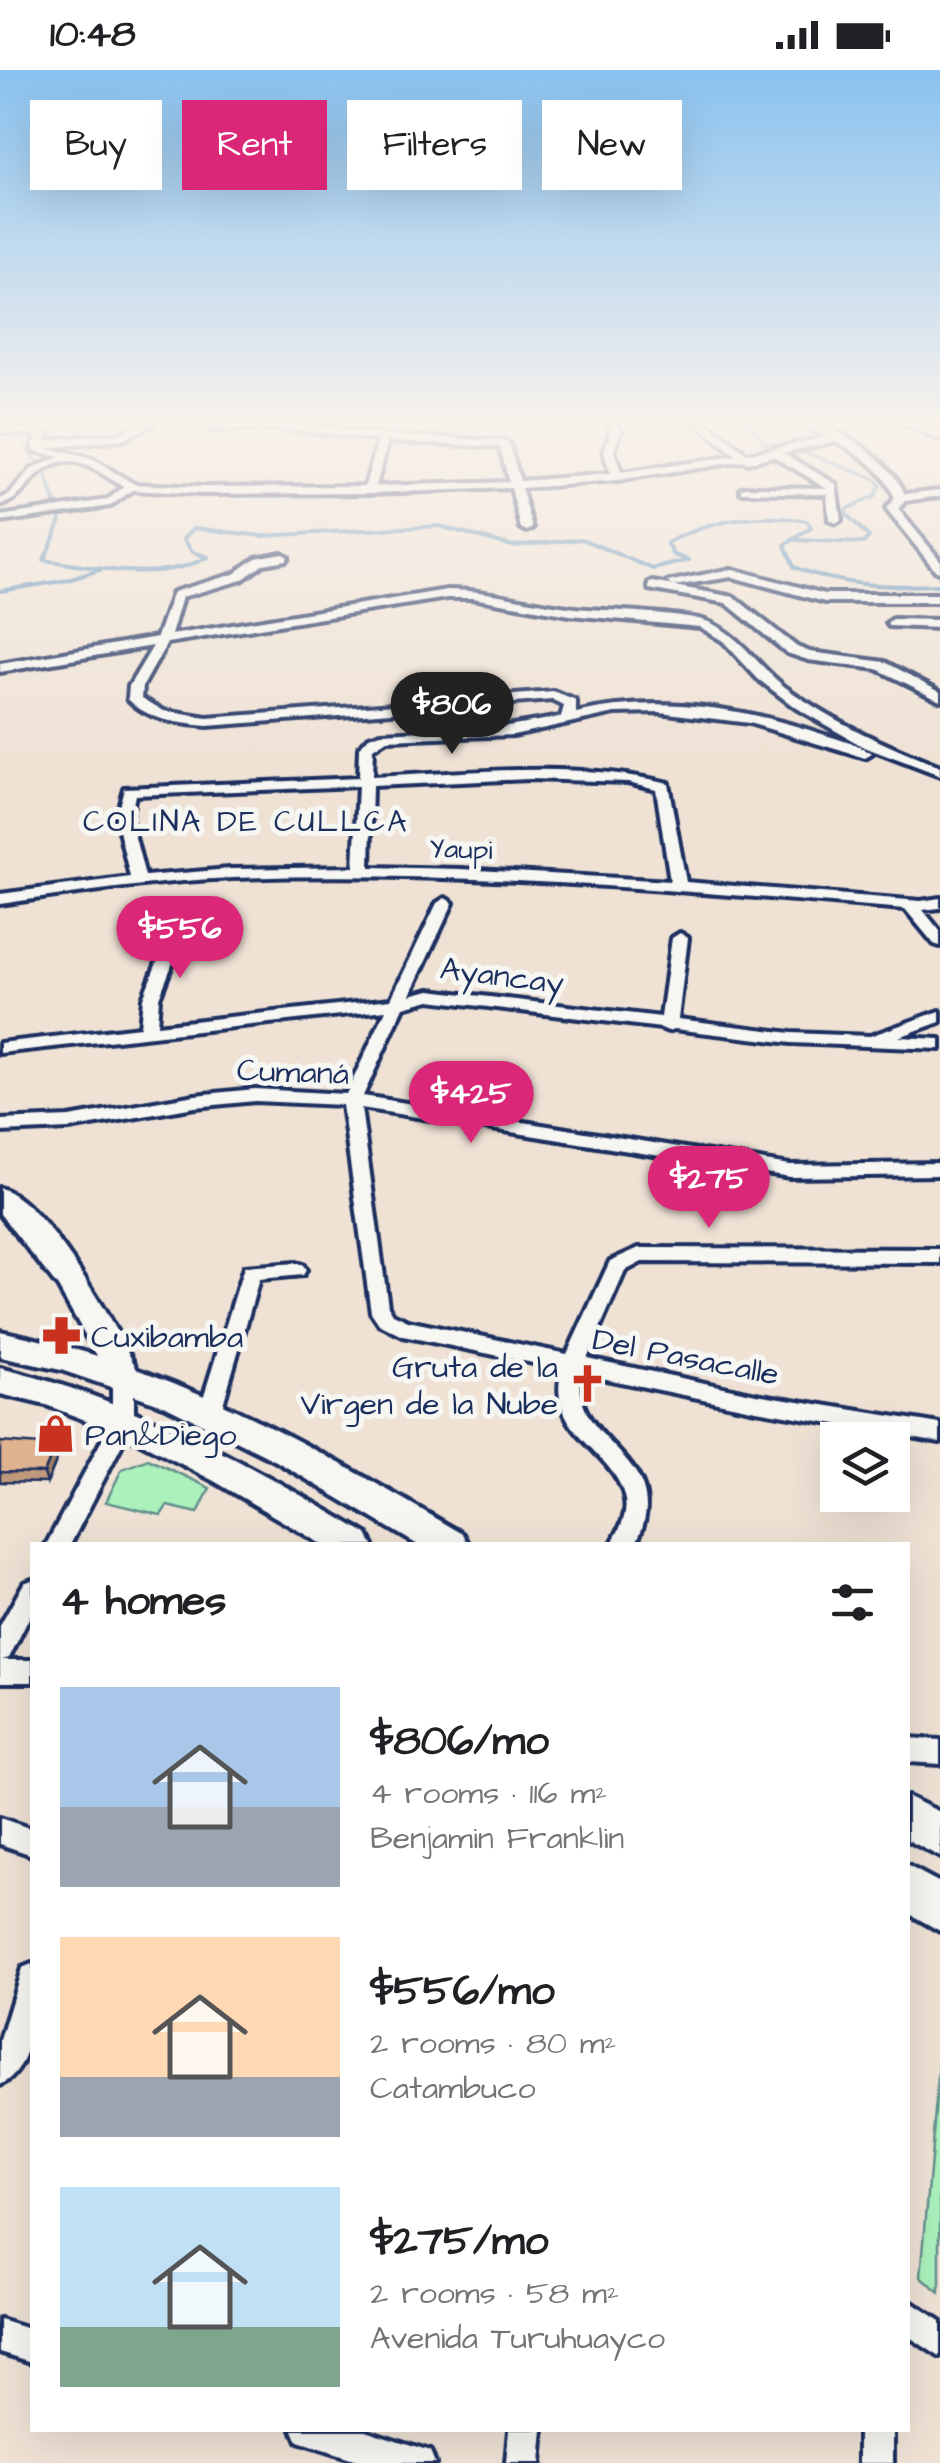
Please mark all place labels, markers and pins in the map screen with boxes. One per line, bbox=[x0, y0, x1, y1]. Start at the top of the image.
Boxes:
pin: $806 bbox=[393, 672, 511, 757]
pin: $556 bbox=[121, 896, 239, 981]
pin: $425 bbox=[412, 1061, 530, 1146]
pin: $275 bbox=[650, 1146, 768, 1231]
pharmacy icon: Cuxibamba bbox=[40, 1315, 82, 1357]
place label: Cuxibamba bbox=[91, 1315, 243, 1360]
place label: Gruta de la Virgen de la Nube bbox=[301, 1345, 558, 1427]
church icon: Gruta de la Virgen de la Nube bbox=[567, 1363, 609, 1405]
shop icon: Pan&Diego bbox=[34, 1413, 76, 1455]
place label: Pan&Diego bbox=[85, 1413, 237, 1458]

